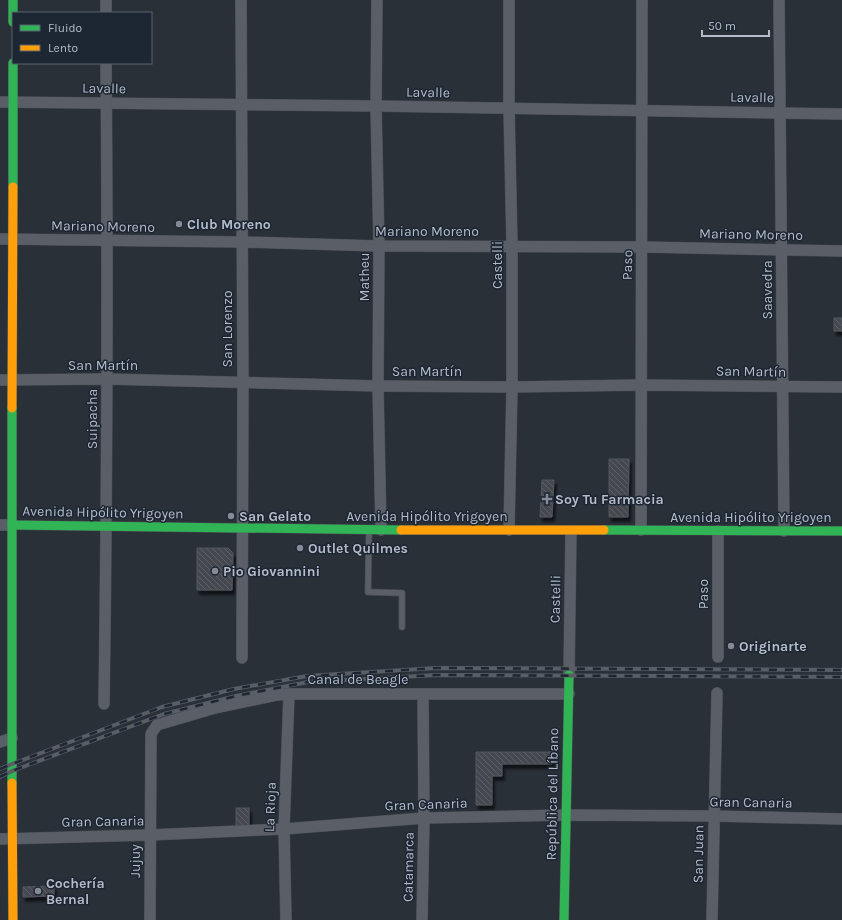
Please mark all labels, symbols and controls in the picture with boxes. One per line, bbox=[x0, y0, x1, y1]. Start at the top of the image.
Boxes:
legend bbox=[12, 12, 152, 64]
scale bar bbox=[702, 12, 769, 38]
text: 50 m bbox=[708, 19, 736, 33]
text: Fluido bbox=[48, 21, 82, 35]
text: Lento bbox=[48, 41, 78, 55]
street label: Lavalle bbox=[82, 80, 126, 97]
street label: Lavalle bbox=[406, 84, 450, 101]
street label: Lavalle bbox=[730, 89, 774, 106]
place label: Club Moreno bbox=[187, 216, 271, 233]
street label: Mariano Moreno bbox=[51, 217, 155, 236]
marker: Club Moreno bbox=[174, 219, 184, 229]
street label: Mariano Moreno bbox=[375, 223, 479, 240]
street label: Mariano Moreno bbox=[699, 225, 803, 244]
street label: Castelli bbox=[489, 241, 506, 289]
street label: Paso bbox=[619, 250, 636, 280]
street label: Matheu bbox=[356, 253, 373, 301]
street label: Saavedra bbox=[759, 260, 776, 320]
street label: San Lorenzo bbox=[219, 290, 236, 368]
street label: San Martín bbox=[68, 357, 138, 374]
street label: San Martín bbox=[716, 362, 786, 381]
street label: San Martín bbox=[392, 363, 462, 380]
street label: Suipacha bbox=[84, 389, 101, 449]
place label: Soy Tu Farmacia bbox=[555, 491, 664, 508]
marker: Soy Tu Farmacia bbox=[542, 494, 552, 504]
street label: Avenida Hipólito Yrigoyen bbox=[22, 503, 184, 522]
place label: San Gelato bbox=[239, 508, 311, 525]
street label: Avenida Hipólito Yrigoyen bbox=[346, 508, 508, 525]
street label: Avenida Hipólito Yrigoyen bbox=[670, 509, 832, 526]
marker: San Gelato bbox=[226, 511, 236, 521]
place label: Outlet Quilmes bbox=[308, 540, 408, 557]
marker: Outlet Quilmes bbox=[295, 543, 305, 553]
place label: Pio Giovannini bbox=[223, 563, 320, 580]
marker: Pio Giovannini bbox=[210, 566, 220, 576]
street label: Castelli bbox=[547, 575, 564, 623]
street label: Paso bbox=[695, 579, 712, 609]
place label: Originarte bbox=[739, 638, 807, 655]
marker: Originarte bbox=[726, 641, 736, 651]
street label: Canal de Beagle bbox=[307, 671, 409, 688]
street label: República del Líbano bbox=[543, 728, 562, 860]
street label: La Rioja bbox=[261, 782, 280, 832]
street label: Gran Canaria bbox=[709, 793, 793, 812]
street label: Gran Canaria bbox=[384, 795, 468, 814]
street label: Gran Canaria bbox=[61, 812, 145, 831]
street label: San Juan bbox=[689, 825, 708, 883]
street label: Catamarca bbox=[399, 832, 418, 902]
street label: Jujuy bbox=[127, 844, 144, 878]
place label: Cochería Bernal bbox=[46, 875, 105, 908]
marker: Cochería Bernal bbox=[33, 886, 43, 896]

